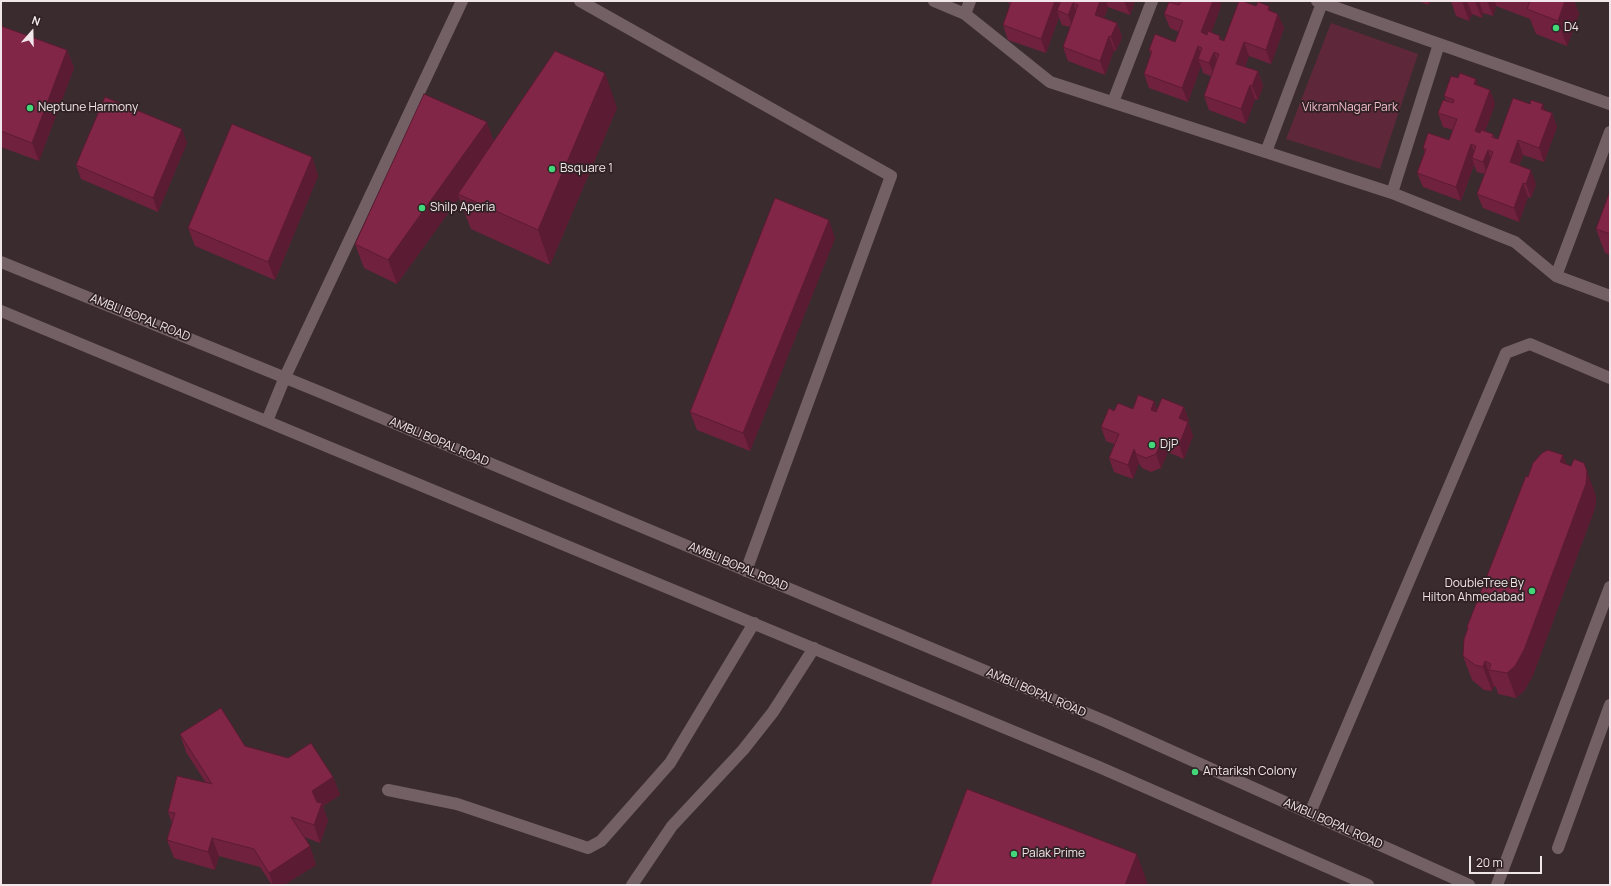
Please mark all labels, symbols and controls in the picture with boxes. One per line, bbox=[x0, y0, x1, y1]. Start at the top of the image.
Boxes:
north arrow bbox=[12, 12, 52, 52]
text: N bbox=[30, 12, 43, 29]
place label: D4 bbox=[1564, 21, 1579, 35]
marker: D4 bbox=[1551, 23, 1561, 33]
place label: Neptune Harmony bbox=[38, 101, 138, 115]
park label: VikramNagar Park bbox=[1302, 101, 1398, 115]
marker: Neptune Harmony bbox=[25, 103, 35, 113]
place label: Bsquare 1 bbox=[560, 162, 613, 176]
marker: Bsquare 1 bbox=[547, 164, 557, 174]
place label: Shilp Aperia bbox=[430, 201, 495, 215]
marker: Shilp Aperia bbox=[417, 203, 427, 213]
street label: AMBLI BOPAL ROAD bbox=[88, 291, 192, 345]
street label: AMBLI BOPAL ROAD bbox=[387, 414, 491, 470]
place label: DjP bbox=[1160, 438, 1178, 452]
marker: DjP bbox=[1147, 440, 1157, 450]
street label: AMBLI BOPAL ROAD bbox=[686, 539, 790, 595]
place label: DoubleTree By Hilton Ahmedabad bbox=[1422, 577, 1524, 605]
marker: DoubleTree By Hilton Ahmedabad bbox=[1527, 586, 1537, 596]
street label: AMBLI BOPAL ROAD bbox=[984, 665, 1088, 721]
place label: Antariksh Colony bbox=[1203, 765, 1297, 779]
marker: Antariksh Colony bbox=[1190, 767, 1200, 777]
street label: AMBLI BOPAL ROAD bbox=[1281, 796, 1385, 852]
place label: Palak Prime bbox=[1022, 847, 1085, 861]
scale bar bbox=[1471, 848, 1544, 874]
marker: Palak Prime bbox=[1009, 849, 1019, 859]
text: 20 m bbox=[1476, 854, 1503, 871]

